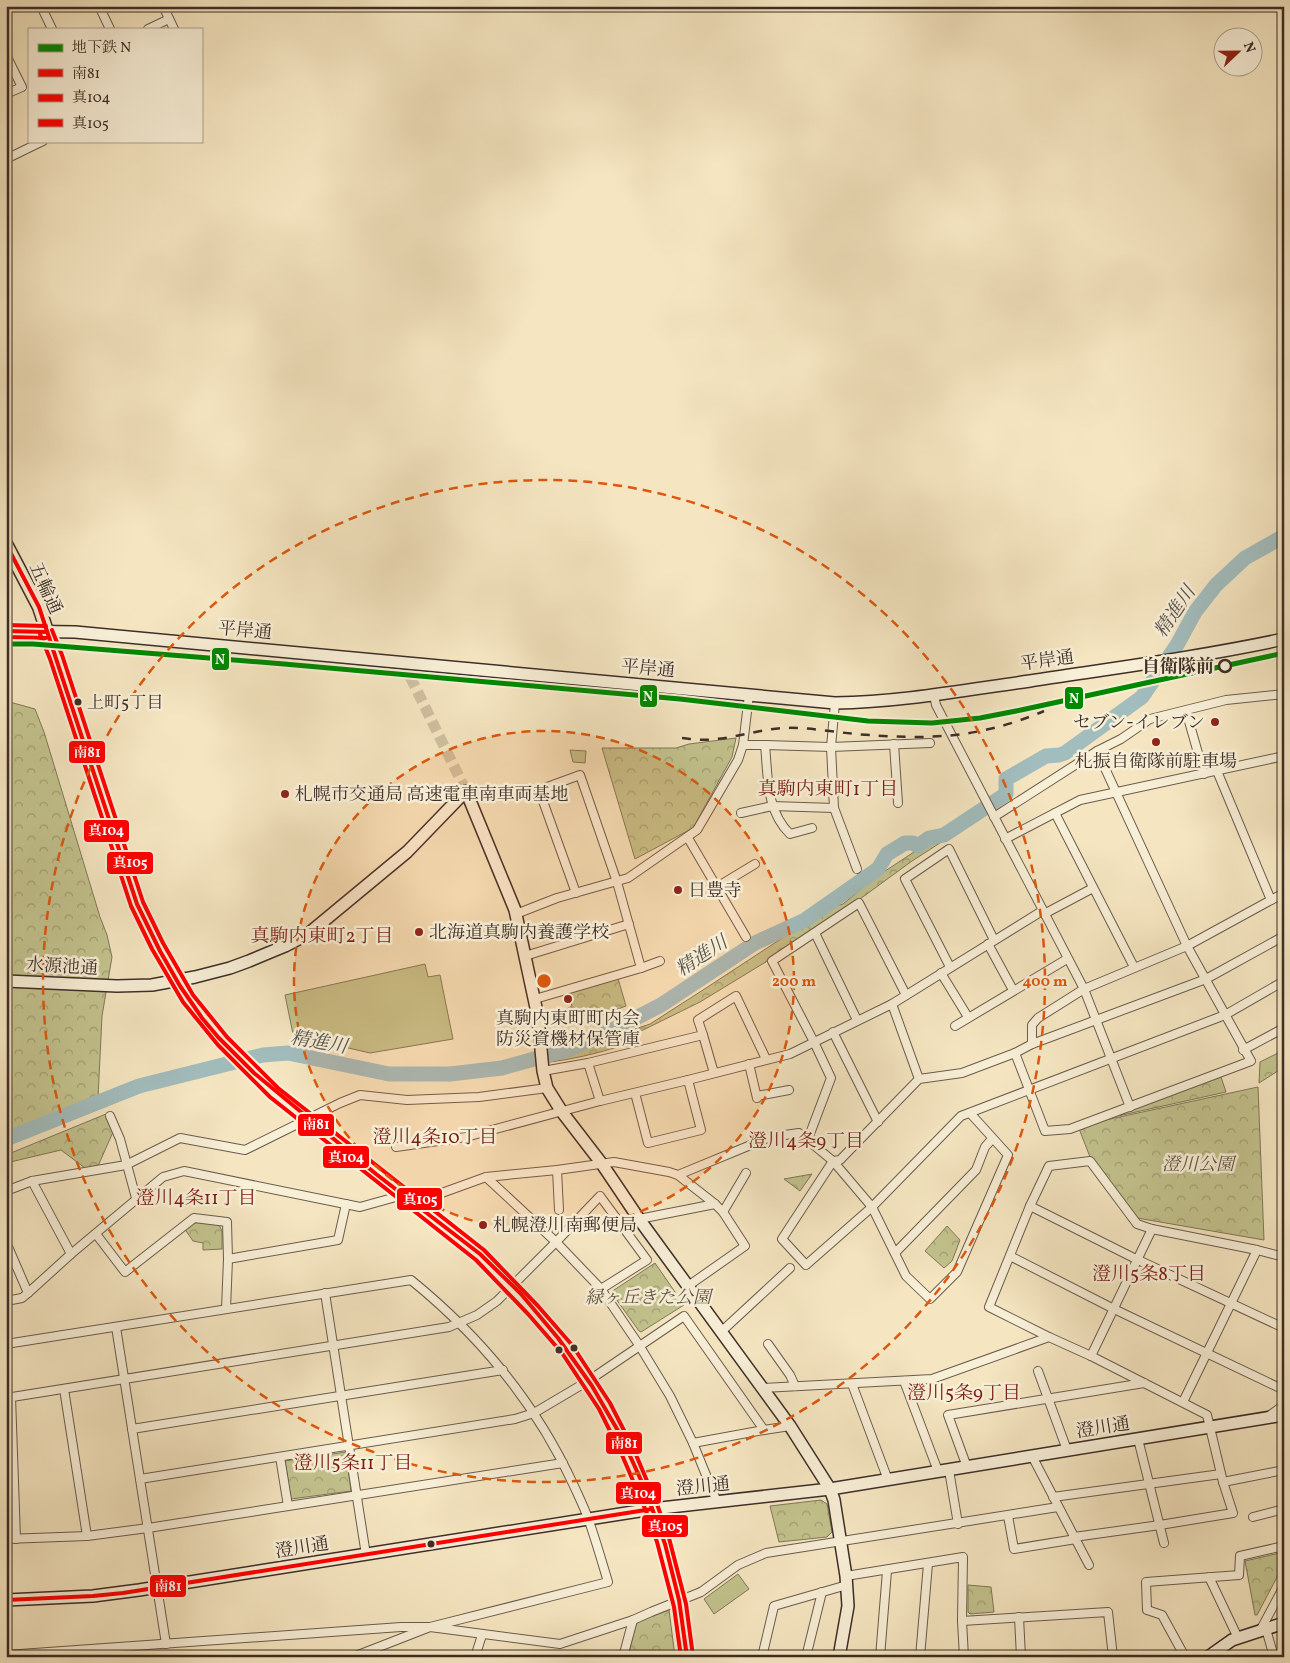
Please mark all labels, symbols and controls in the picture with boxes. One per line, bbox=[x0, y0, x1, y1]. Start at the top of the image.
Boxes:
legend bbox=[28, 28, 202, 142]
north arrow bbox=[1212, 28, 1262, 78]
text: 地下鉄 N bbox=[72, 38, 131, 59]
text: N bbox=[1238, 39, 1259, 56]
text: 南81 bbox=[72, 64, 100, 85]
text: 真104 bbox=[72, 88, 110, 109]
text: 真105 bbox=[72, 114, 109, 135]
street label: 五輪通 bbox=[22, 559, 67, 618]
water label: 精進川 bbox=[1149, 580, 1203, 643]
street label: 平岸通 bbox=[217, 617, 273, 646]
street label: 平岸通 bbox=[1019, 645, 1076, 678]
line badge: N bbox=[211, 647, 230, 671]
text: N bbox=[215, 651, 225, 670]
street label: 平岸通 bbox=[620, 655, 676, 684]
place label: 自衛隊前 bbox=[1142, 655, 1214, 680]
marker: 自衛隊前 bbox=[1218, 659, 1232, 673]
line badge: N bbox=[639, 684, 658, 708]
line badge: N bbox=[1064, 686, 1084, 710]
text: N bbox=[643, 688, 653, 707]
text: N bbox=[1069, 690, 1079, 709]
place label: 上町5丁目 bbox=[87, 692, 163, 715]
marker: 上町5丁目 bbox=[73, 697, 83, 707]
place label: セブン-イレブン bbox=[1073, 711, 1205, 736]
marker: セブン-イレブン bbox=[1209, 716, 1221, 728]
marker: 札振自衛隊前駐車場 bbox=[1150, 736, 1162, 748]
line badge: 南81 bbox=[68, 740, 106, 764]
text: 南81 bbox=[73, 744, 101, 763]
place label: 札振自衛隊前駐車場 bbox=[1075, 750, 1237, 775]
district label: 真駒内東町1丁目 bbox=[758, 777, 898, 803]
place label: 札幌市交通局 高速電車南車両基地 bbox=[295, 783, 569, 808]
marker: 札幌市交通局 高速電車南車両基地 bbox=[279, 788, 291, 800]
line badge: 真104 bbox=[83, 819, 130, 843]
text: 真104 bbox=[88, 822, 125, 841]
line badge: 真105 bbox=[106, 851, 154, 875]
text: 真105 bbox=[113, 854, 148, 873]
place label: 日豊寺 bbox=[688, 879, 742, 904]
marker: 日豊寺 bbox=[672, 884, 684, 896]
place label: 北海道真駒内養護学校 bbox=[429, 921, 609, 946]
district label: 真駒内東町2丁目 bbox=[250, 924, 394, 950]
marker: 北海道真駒内養護学校 bbox=[413, 926, 425, 938]
water label: 精進川 bbox=[671, 929, 735, 983]
street label: 水源池通 bbox=[25, 953, 99, 982]
centre of rings bbox=[535, 972, 553, 990]
text: 200 m bbox=[772, 972, 816, 993]
text: 400 m bbox=[1023, 972, 1068, 993]
marker: 真駒内東町町内会 防災資機材保管庫 bbox=[562, 993, 574, 1005]
place label: 真駒内東町町内会 防災資機材保管庫 bbox=[496, 1007, 640, 1053]
water label: 精進川 bbox=[288, 1025, 351, 1061]
line badge: 南81 bbox=[297, 1113, 335, 1137]
text: 南81 bbox=[302, 1116, 330, 1135]
district label: 澄川4条10丁目 bbox=[372, 1125, 498, 1151]
district label: 澄川4条9丁目 bbox=[748, 1129, 864, 1155]
line badge: 真104 bbox=[322, 1145, 370, 1169]
text: 真104 bbox=[328, 1149, 365, 1168]
park label: 澄川公園 bbox=[1162, 1153, 1237, 1178]
district label: 澄川4条11丁目 bbox=[135, 1186, 257, 1212]
line badge: 真105 bbox=[396, 1187, 443, 1211]
text: 真105 bbox=[403, 1191, 438, 1210]
place label: 札幌澄川南郵便局 bbox=[493, 1214, 637, 1239]
marker: 札幌澄川南郵便局 bbox=[477, 1219, 489, 1231]
district label: 澄川5条8丁目 bbox=[1092, 1262, 1206, 1288]
park label: 緑ヶ丘きた公園 bbox=[585, 1286, 714, 1311]
unlabelled marker bbox=[569, 1343, 579, 1353]
unlabelled marker bbox=[554, 1345, 564, 1355]
district label: 澄川5条9丁目 bbox=[907, 1381, 1021, 1407]
street label: 澄川通 bbox=[1075, 1412, 1132, 1445]
line badge: 南81 bbox=[605, 1431, 643, 1455]
text: 南81 bbox=[610, 1435, 638, 1454]
district label: 澄川5条11丁目 bbox=[294, 1451, 412, 1477]
street label: 澄川通 bbox=[675, 1472, 731, 1503]
line badge: 真104 bbox=[615, 1481, 662, 1505]
text: 真104 bbox=[620, 1485, 657, 1504]
line badge: 真105 bbox=[641, 1514, 689, 1538]
text: 真105 bbox=[648, 1518, 683, 1537]
street label: 澄川通 bbox=[274, 1532, 331, 1565]
unlabelled marker bbox=[426, 1539, 436, 1549]
line badge: 南81 bbox=[149, 1574, 187, 1598]
text: 南81 bbox=[154, 1578, 182, 1597]

